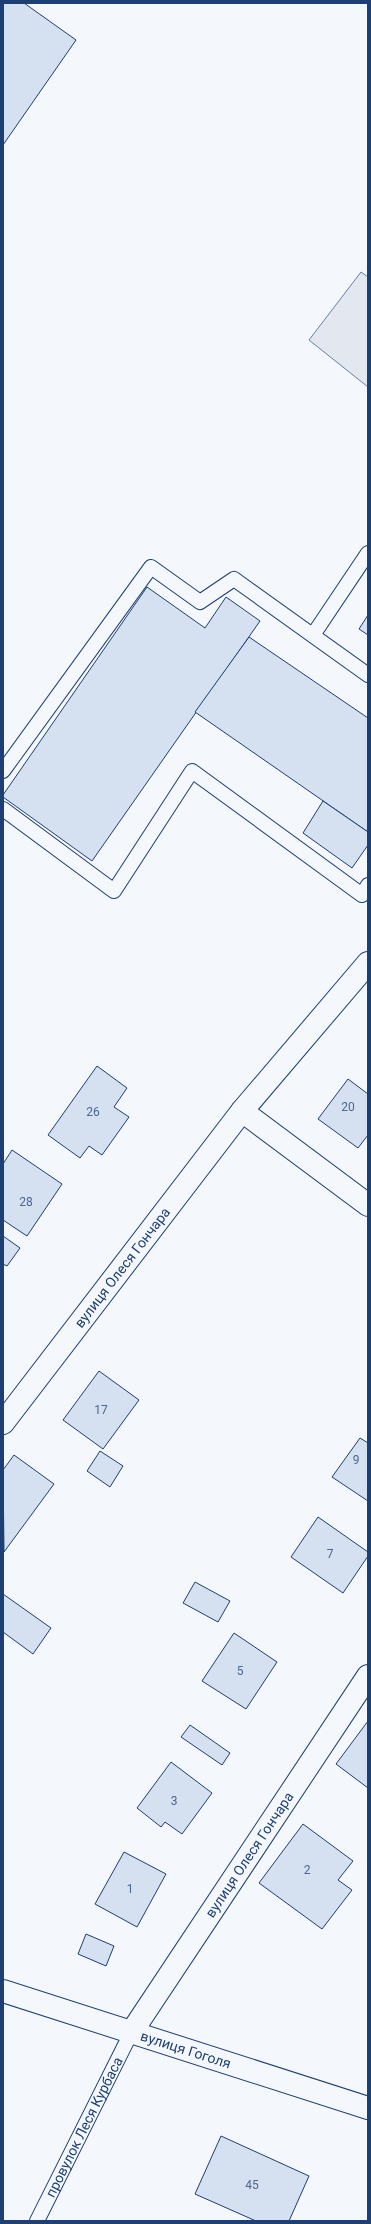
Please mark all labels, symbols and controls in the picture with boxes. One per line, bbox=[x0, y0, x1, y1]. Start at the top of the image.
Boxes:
house number: 20 bbox=[341, 1100, 355, 1114]
house number: 26 bbox=[86, 1105, 100, 1119]
house number: 28 bbox=[19, 1195, 33, 1209]
street label: вулиця Олеся Гончара bbox=[71, 1204, 173, 1331]
house number: 17 bbox=[94, 1403, 108, 1417]
house number: 9 bbox=[353, 1453, 359, 1467]
house number: 7 bbox=[327, 1547, 334, 1561]
house number: 5 bbox=[237, 1664, 244, 1678]
street label: вулиця Олеся Гончара bbox=[202, 1789, 297, 1920]
house number: 3 bbox=[171, 1794, 177, 1808]
house number: 2 bbox=[304, 1863, 311, 1877]
house number: 1 bbox=[127, 1882, 133, 1896]
street label: вулиця Гоголя bbox=[139, 2028, 233, 2072]
street label: провулок Леся Курбаса bbox=[42, 2054, 126, 2200]
house number: 45 bbox=[245, 2178, 259, 2192]

